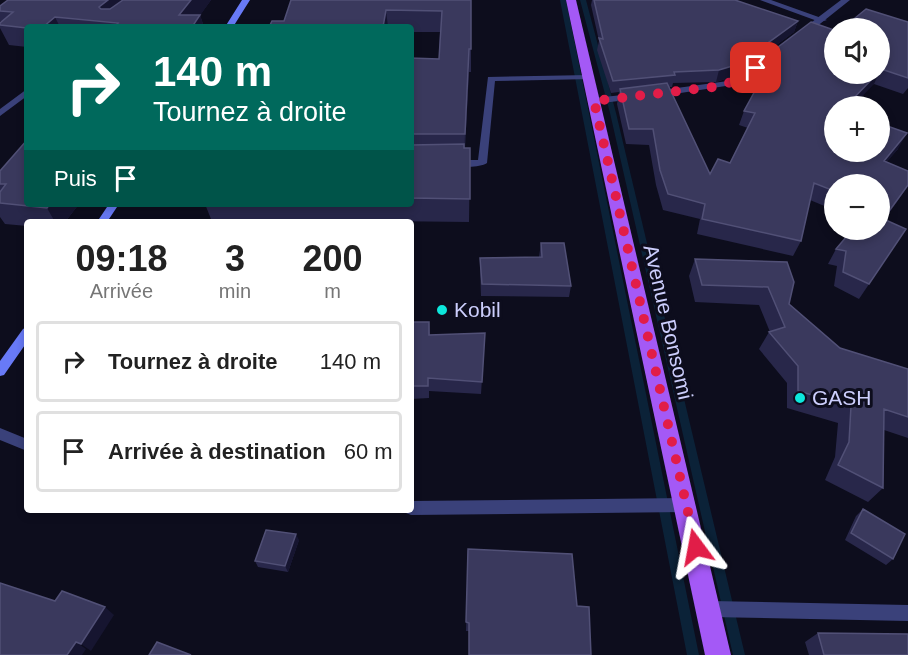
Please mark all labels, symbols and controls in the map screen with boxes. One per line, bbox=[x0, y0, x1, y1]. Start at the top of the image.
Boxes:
map controls bbox=[824, 18, 890, 240]
button: sound bbox=[824, 18, 890, 84]
pin bbox=[730, 42, 781, 93]
icon: right bbox=[54, 48, 132, 126]
text: 140 m bbox=[153, 48, 272, 95]
icon: arrive bbox=[739, 51, 772, 84]
button: + bbox=[824, 96, 890, 162]
text: Tournez à droite bbox=[153, 97, 347, 127]
icon: arrive bbox=[109, 162, 142, 195]
text: Puis bbox=[54, 166, 97, 191]
button: − bbox=[824, 174, 890, 240]
text: 09:18 bbox=[75, 238, 167, 279]
text: 3 bbox=[225, 238, 245, 279]
text: 200 bbox=[302, 238, 363, 279]
street label: Avenue Bonsomi bbox=[639, 242, 698, 402]
text: Arrivée bbox=[90, 280, 153, 302]
text: min bbox=[219, 280, 251, 302]
text: m bbox=[324, 280, 341, 302]
place label: Kobil bbox=[454, 298, 501, 321]
marker: Kobil bbox=[435, 303, 449, 317]
icon: right bbox=[57, 345, 90, 378]
text: Tournez à droite bbox=[108, 349, 278, 374]
text: 140 m bbox=[320, 349, 381, 374]
place label: GASH bbox=[812, 386, 872, 409]
marker: GASH bbox=[793, 391, 807, 405]
icon: arrive bbox=[57, 435, 90, 468]
text: Arrivée à destination bbox=[108, 439, 326, 464]
text: 60 m bbox=[344, 439, 393, 464]
position arrow bbox=[664, 515, 728, 579]

